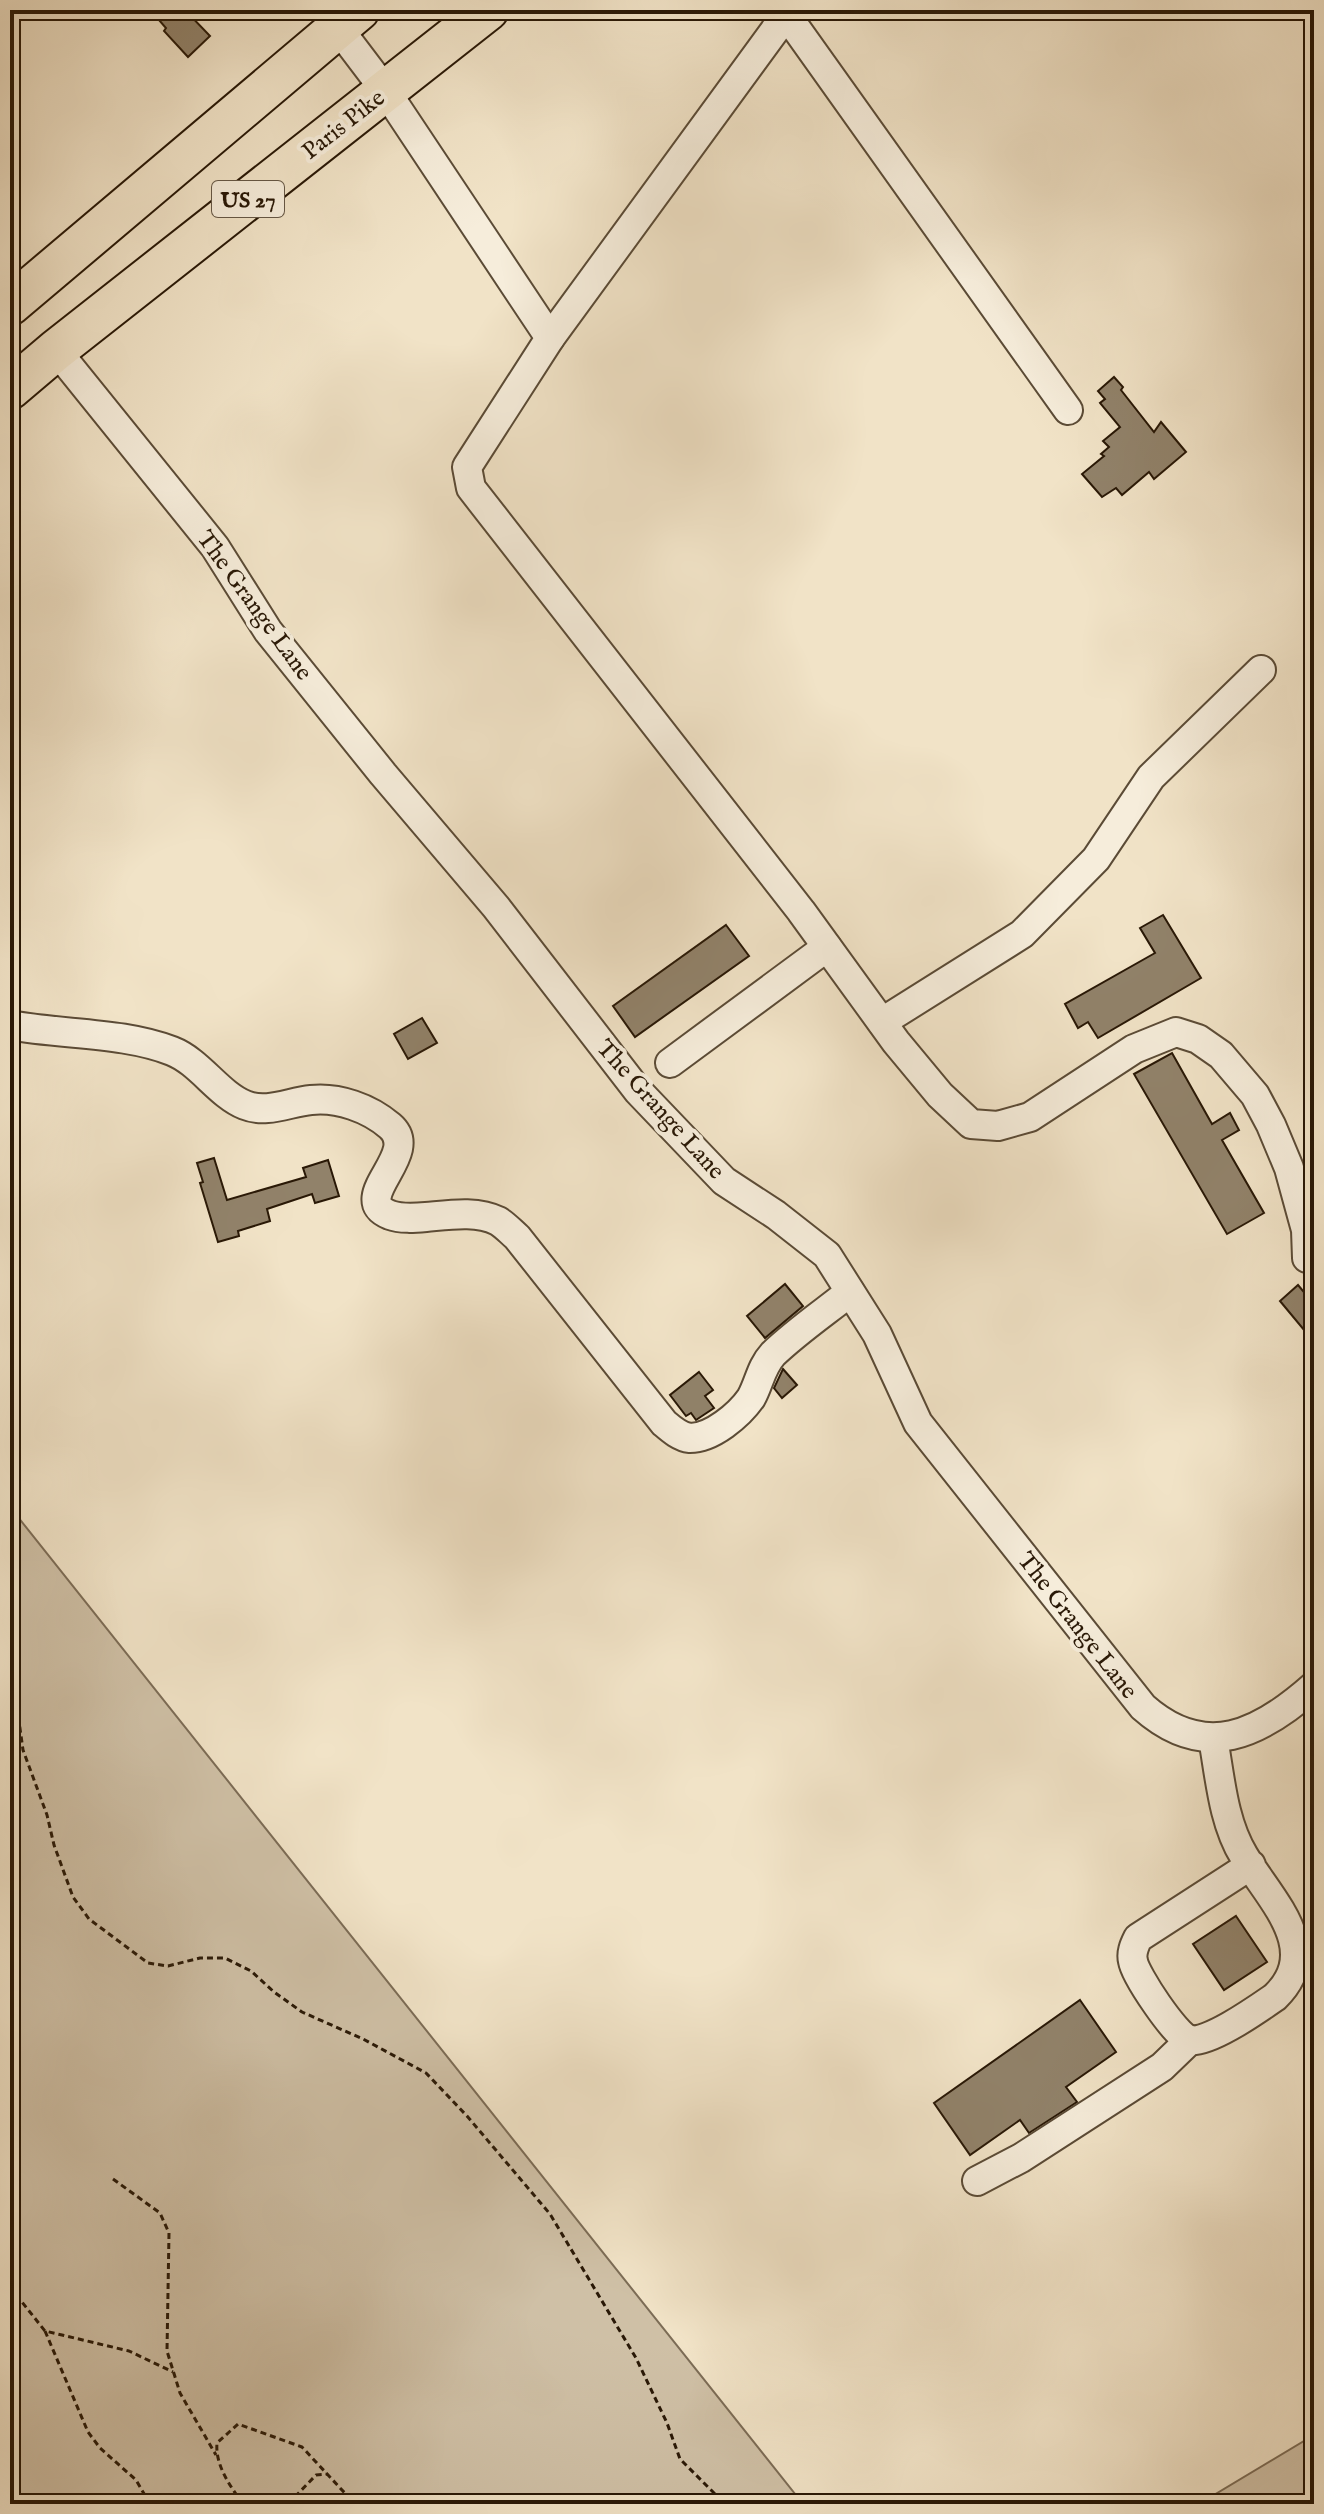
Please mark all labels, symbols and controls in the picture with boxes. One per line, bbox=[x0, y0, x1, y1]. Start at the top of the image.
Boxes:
street label: Paris Pike bbox=[296, 83, 392, 167]
road number: US 27 bbox=[212, 181, 284, 217]
street label: The Grange Lane bbox=[189, 525, 319, 687]
street label: The Grange Lane bbox=[589, 1033, 731, 1187]
street label: The Grange Lane bbox=[1010, 1546, 1144, 1706]

